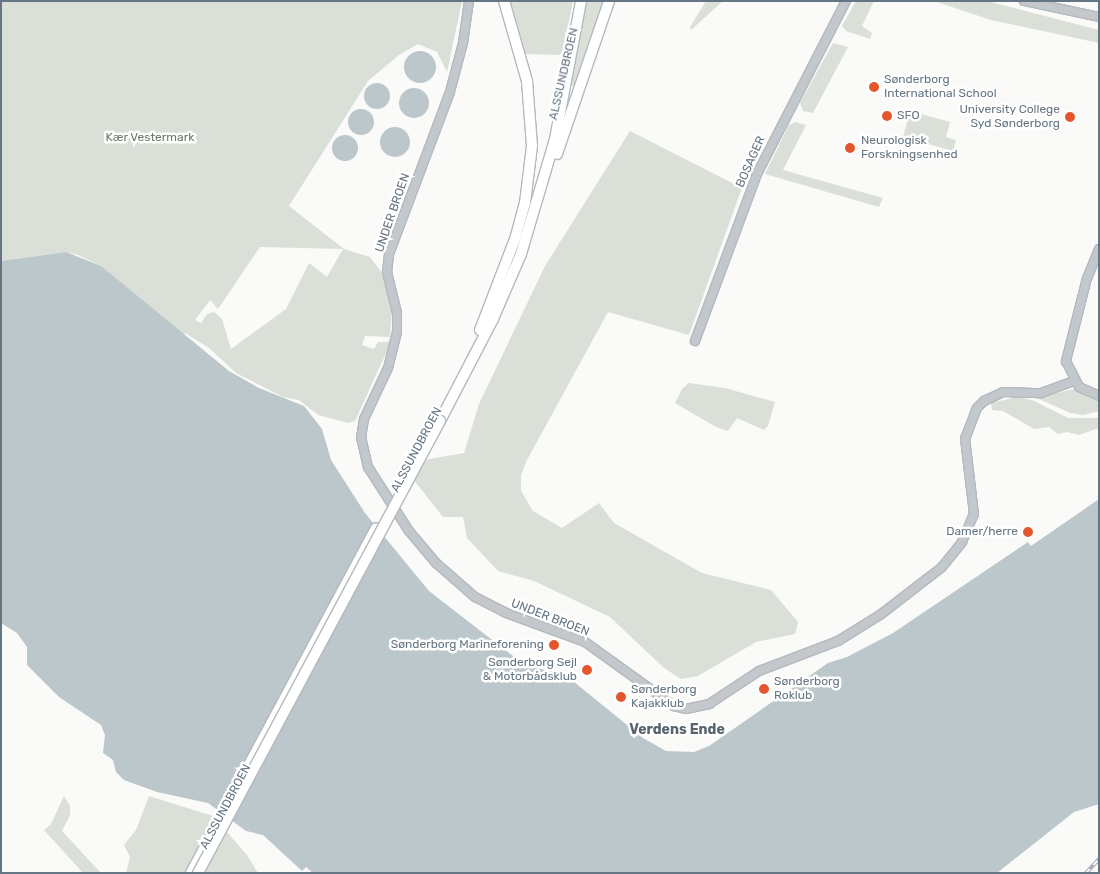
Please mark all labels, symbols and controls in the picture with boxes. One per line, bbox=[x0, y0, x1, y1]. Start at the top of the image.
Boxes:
street label: ALSSUNDBROEN bbox=[546, 26, 582, 122]
place label: Sønderborg International School bbox=[884, 73, 997, 101]
marker: Sønderborg International School bbox=[868, 81, 880, 93]
place label: University College Syd Sønderborg bbox=[959, 103, 1060, 131]
place label: SFO bbox=[897, 109, 920, 123]
marker: SFO bbox=[881, 110, 893, 122]
marker: University College Syd Sønderborg bbox=[1064, 111, 1076, 123]
park label: Kær Vestermark bbox=[105, 131, 195, 145]
street label: BOSAGER bbox=[733, 134, 769, 190]
place label: Neurologisk Forskningsenhed bbox=[861, 134, 958, 162]
marker: Neurologisk Forskningsenhed bbox=[843, 141, 857, 155]
street label: UNDER BROEN bbox=[373, 172, 413, 254]
street label: ALSSUNDBROEN bbox=[388, 405, 446, 495]
place label: Damer/herre bbox=[946, 525, 1018, 539]
marker: Damer/herre bbox=[1022, 526, 1034, 538]
street label: UNDER BROEN bbox=[509, 596, 591, 640]
place label: Sønderborg Marineforening bbox=[391, 638, 544, 652]
marker: Sønderborg Marineforening bbox=[548, 639, 560, 651]
place label: Sønderborg Sejl & Motorbådsklub bbox=[483, 656, 577, 684]
marker: Sønderborg Sejl & Motorbådsklub bbox=[581, 664, 593, 676]
place label: Sønderborg Roklub bbox=[774, 675, 840, 703]
place label: Sønderborg Kajakklub bbox=[631, 683, 697, 711]
marker: Sønderborg Roklub bbox=[758, 683, 770, 695]
marker: Sønderborg Kajakklub bbox=[615, 691, 627, 703]
district label: Verdens Ende bbox=[629, 722, 725, 738]
street label: ALSSUNDBROEN bbox=[197, 762, 255, 852]

